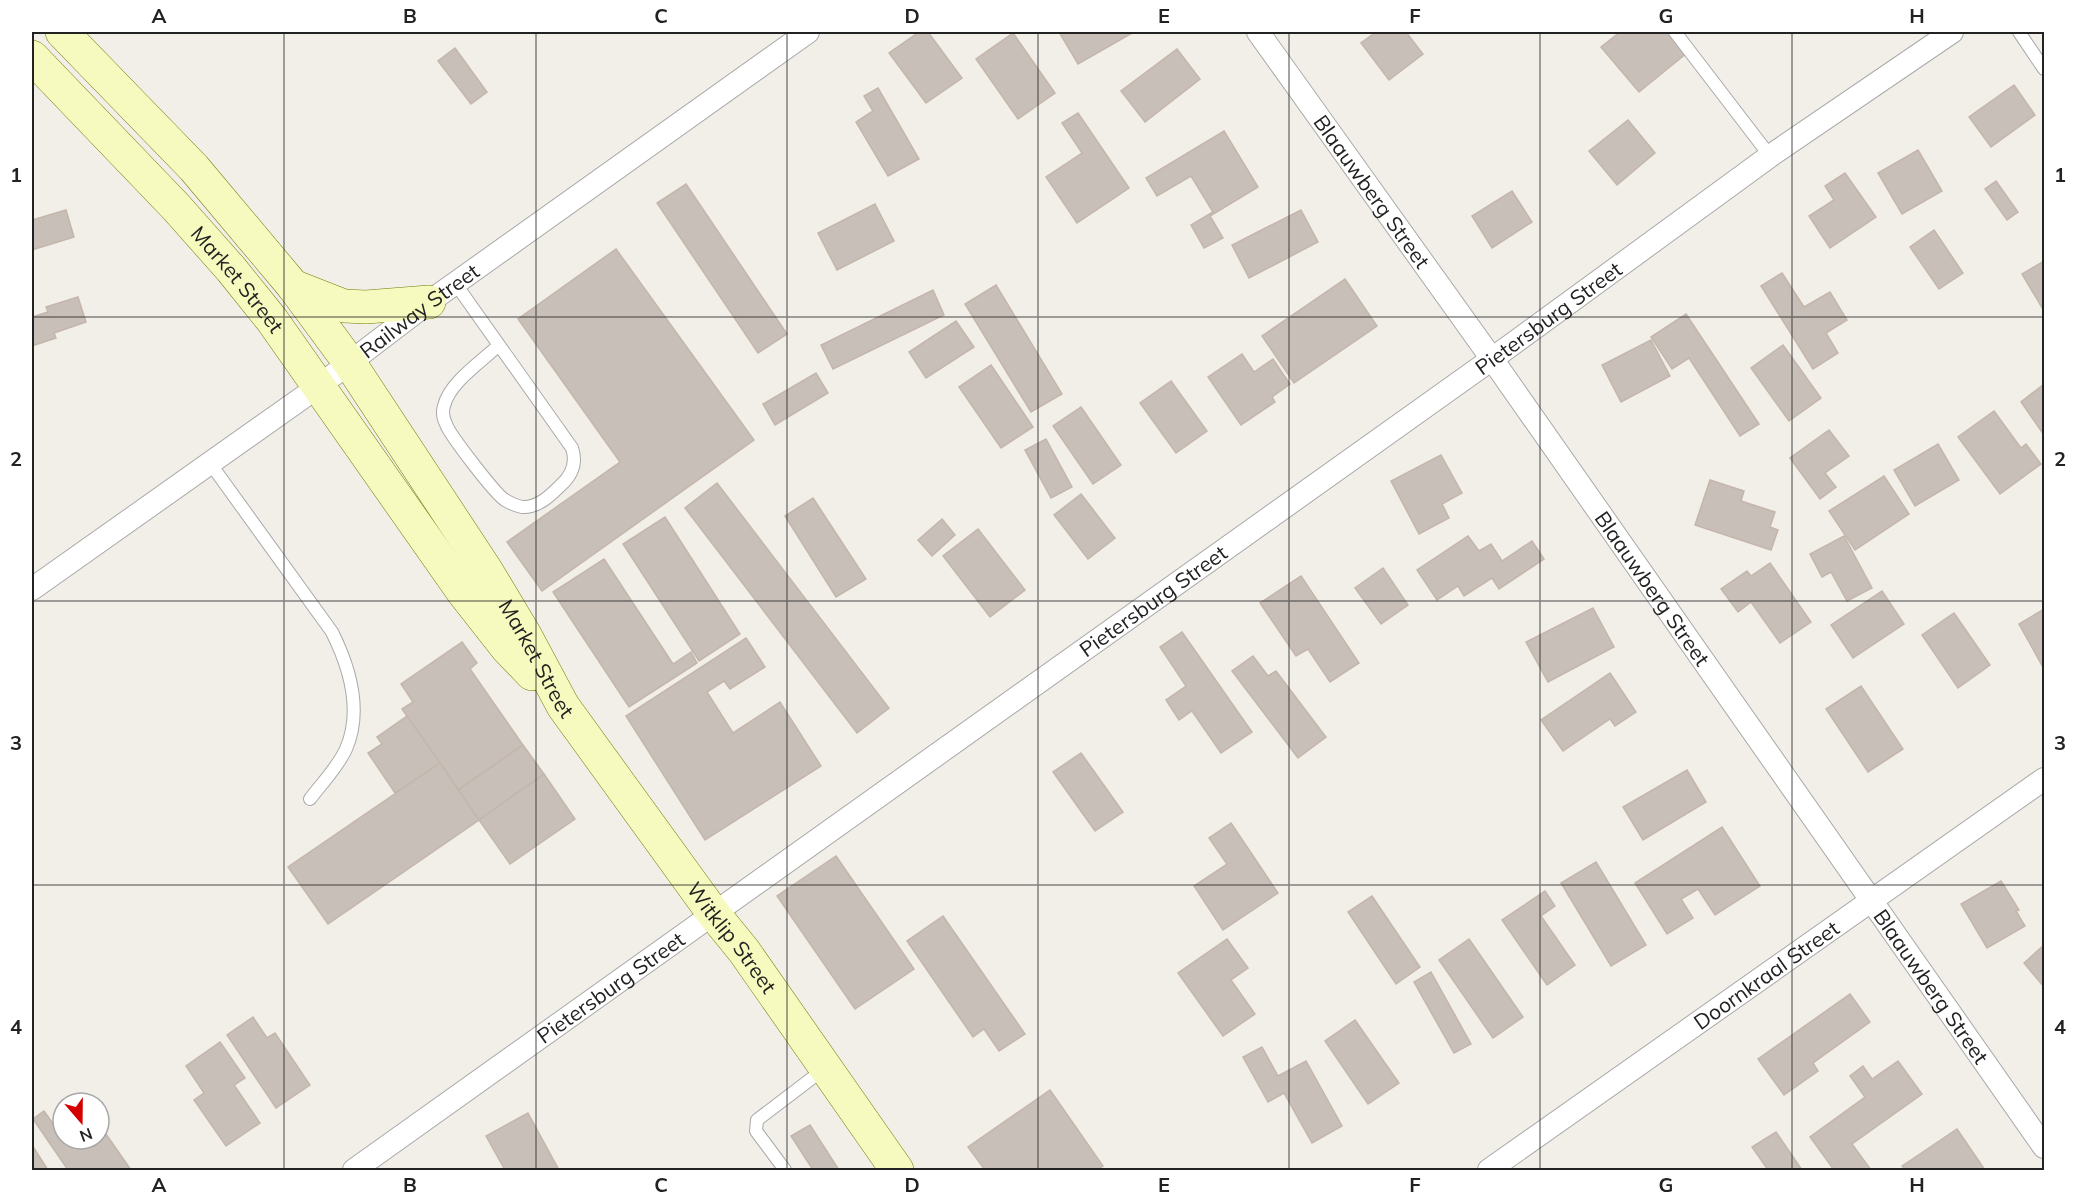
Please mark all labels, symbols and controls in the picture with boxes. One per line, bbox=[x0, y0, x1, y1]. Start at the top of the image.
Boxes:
text: A bbox=[152, 3, 167, 28]
text: B bbox=[403, 3, 417, 28]
text: C bbox=[654, 3, 668, 28]
text: D bbox=[904, 3, 920, 28]
text: E bbox=[1158, 3, 1170, 28]
text: F bbox=[1409, 3, 1421, 28]
text: G bbox=[1659, 3, 1673, 28]
text: H bbox=[1909, 3, 1925, 28]
street label: Blaauwberg Street bbox=[1308, 110, 1436, 273]
text: 1 bbox=[10, 162, 22, 187]
text: 1 bbox=[2054, 162, 2066, 187]
street label: Market Street bbox=[186, 220, 290, 338]
street label: Pietersburg Street bbox=[1470, 256, 1627, 380]
street label: Railway Street bbox=[354, 258, 484, 363]
text: 2 bbox=[10, 446, 22, 471]
text: 2 bbox=[2054, 446, 2066, 471]
street label: Blaauwberg Street bbox=[1590, 506, 1716, 671]
street label: Pietersburg Street bbox=[1074, 539, 1232, 662]
street label: Market Street bbox=[494, 594, 580, 723]
text: 3 bbox=[10, 730, 22, 755]
text: 3 bbox=[2054, 730, 2066, 755]
street label: Witklip Street bbox=[682, 877, 782, 998]
street label: Blaauwberg Street bbox=[1868, 904, 1994, 1069]
street label: Doornkraal Street bbox=[1688, 915, 1844, 1035]
street label: Pietersburg Street bbox=[532, 926, 689, 1049]
text: 4 bbox=[10, 1014, 22, 1039]
text: 4 bbox=[2054, 1014, 2066, 1039]
north arrow bbox=[51, 1091, 111, 1151]
text: N bbox=[77, 1124, 95, 1147]
text: A bbox=[152, 1172, 167, 1197]
text: B bbox=[403, 1172, 417, 1197]
text: C bbox=[654, 1172, 668, 1197]
text: D bbox=[904, 1172, 920, 1197]
text: E bbox=[1158, 1172, 1170, 1197]
text: F bbox=[1409, 1172, 1421, 1197]
text: G bbox=[1659, 1172, 1673, 1197]
text: H bbox=[1909, 1172, 1925, 1197]

